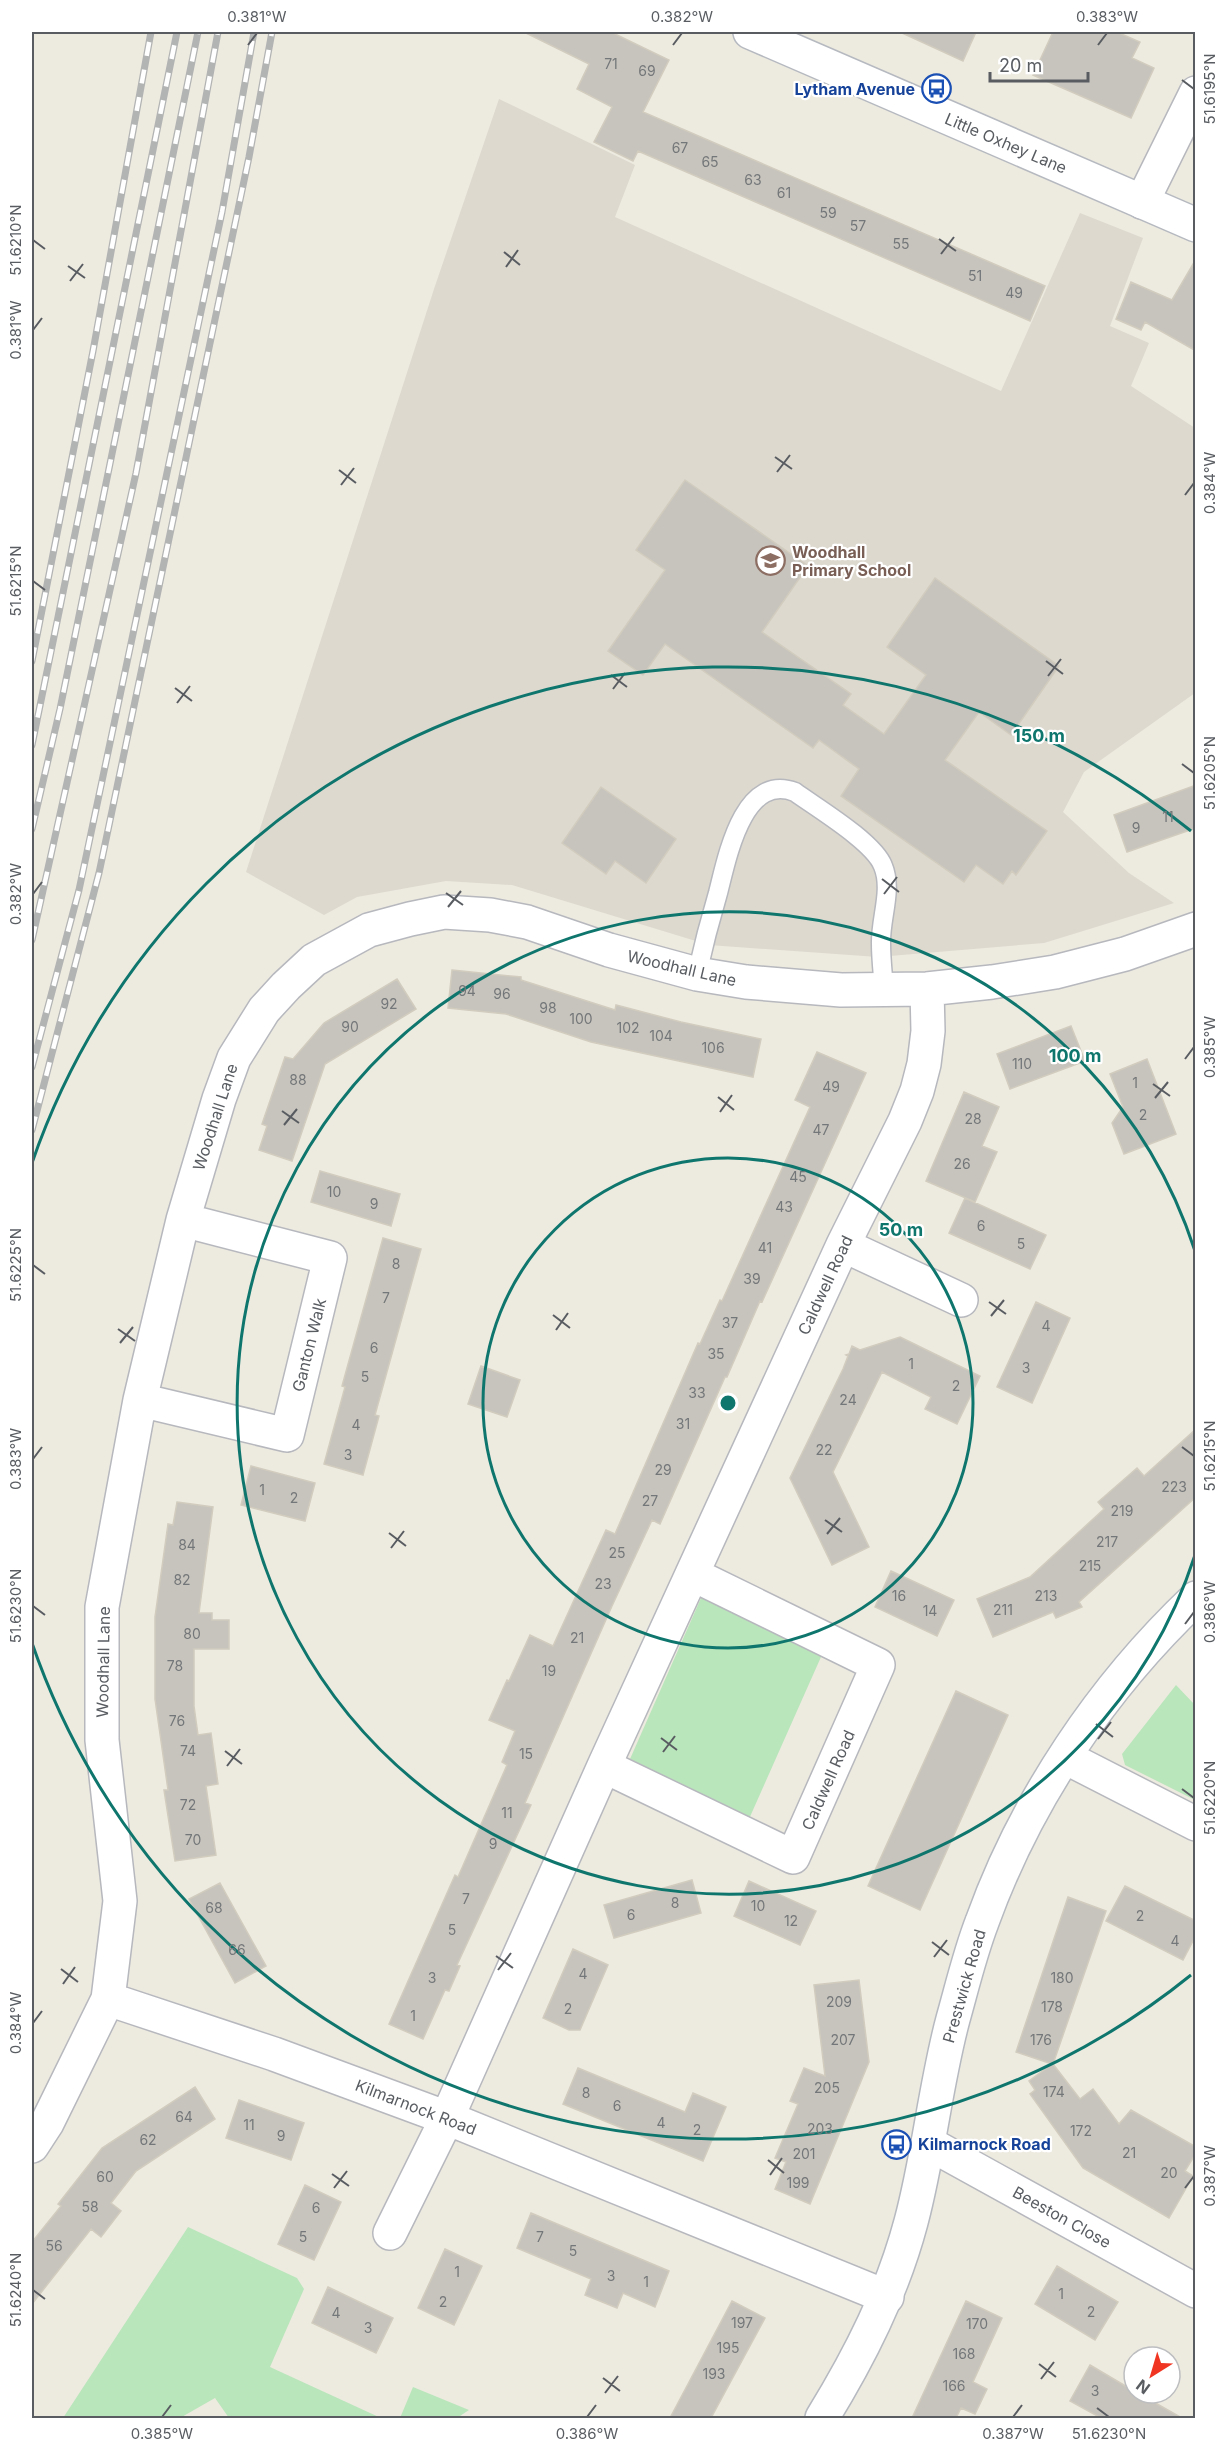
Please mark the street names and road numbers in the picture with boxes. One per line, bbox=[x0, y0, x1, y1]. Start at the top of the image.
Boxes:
street label: Little Oxhey Lane bbox=[942, 108, 1070, 178]
street label: Woodhall Lane bbox=[625, 946, 739, 990]
street label: Woodhall Lane bbox=[188, 1061, 242, 1173]
street label: Caldwell Road bbox=[793, 1232, 857, 1338]
street label: Ganton Walk bbox=[288, 1296, 330, 1394]
street label: Woodhall Lane bbox=[92, 1606, 114, 1718]
street label: Caldwell Road bbox=[797, 1727, 859, 1833]
street label: Prestwick Road bbox=[938, 1927, 990, 2045]
street label: Kilmarnock Road bbox=[353, 2075, 479, 2139]
street label: Beeston Close bbox=[1009, 2182, 1115, 2252]

